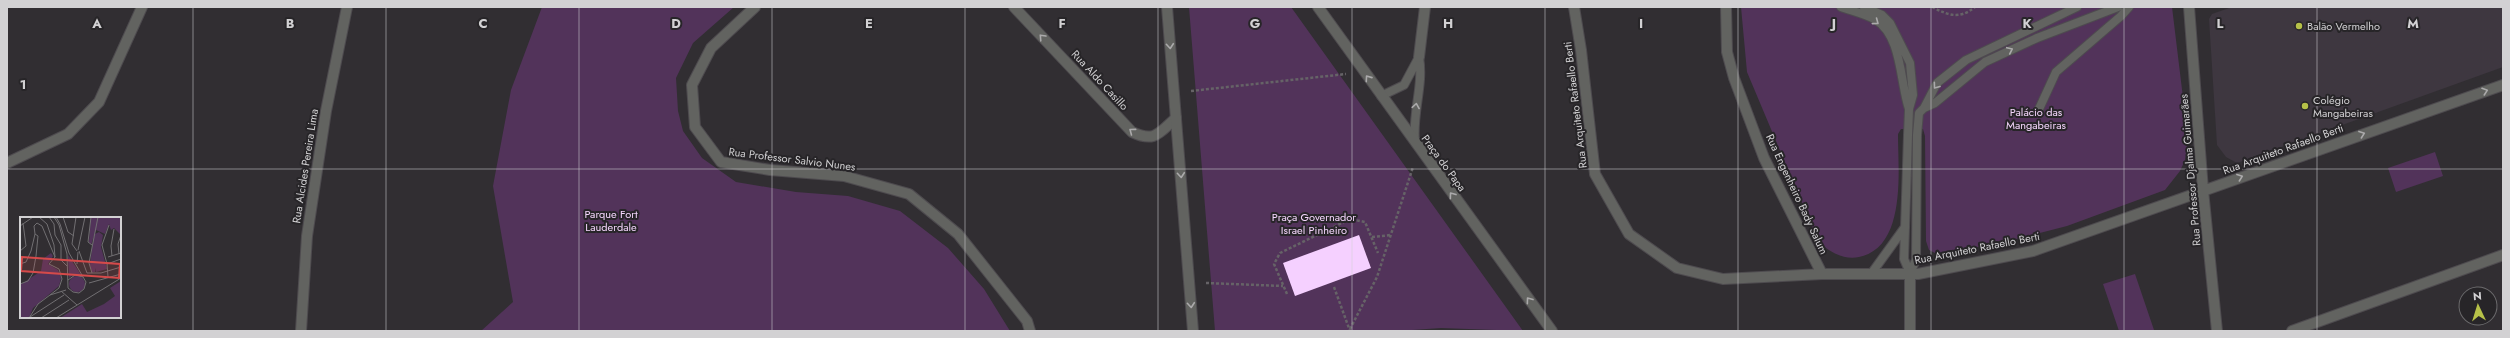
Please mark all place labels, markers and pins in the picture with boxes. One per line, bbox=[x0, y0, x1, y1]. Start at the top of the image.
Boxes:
place label: Balão Vermelho bbox=[2307, 18, 2380, 34]
marker: Balão Vermelho bbox=[2294, 21, 2304, 31]
place label: Colégio Mangabeiras bbox=[2313, 92, 2373, 121]
marker: Colégio Mangabeiras bbox=[2300, 101, 2310, 111]

